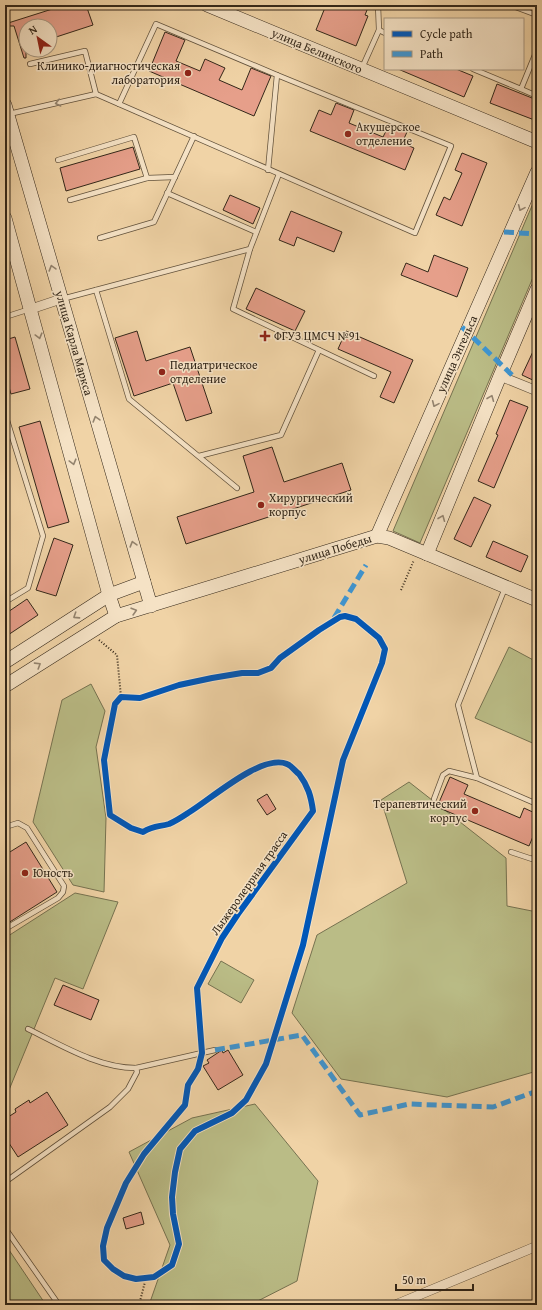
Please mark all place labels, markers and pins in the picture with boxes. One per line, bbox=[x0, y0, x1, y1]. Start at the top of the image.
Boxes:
place label: Клинико-диагностическая лаборатория bbox=[37, 57, 180, 88]
marker: Клинико-диагностическая лаборатория bbox=[183, 68, 193, 78]
place label: Акушерское отделение bbox=[356, 118, 421, 149]
marker: Акушерское отделение bbox=[343, 129, 353, 139]
place label: ФГУЗ ЦМСЧ №91 bbox=[274, 327, 361, 344]
marker: ФГУЗ ЦМСЧ №91 bbox=[259, 330, 271, 342]
place label: Педиатрическое отделение bbox=[170, 356, 258, 387]
marker: Педиатрическое отделение bbox=[157, 367, 167, 377]
place label: Хирургический корпус bbox=[269, 489, 353, 520]
marker: Хирургический корпус bbox=[256, 500, 266, 510]
place label: Терапевтический корпус bbox=[373, 795, 468, 826]
marker: Терапевтический корпус bbox=[470, 806, 480, 816]
place label: Юность bbox=[33, 864, 73, 881]
marker: Юность bbox=[20, 868, 30, 878]

